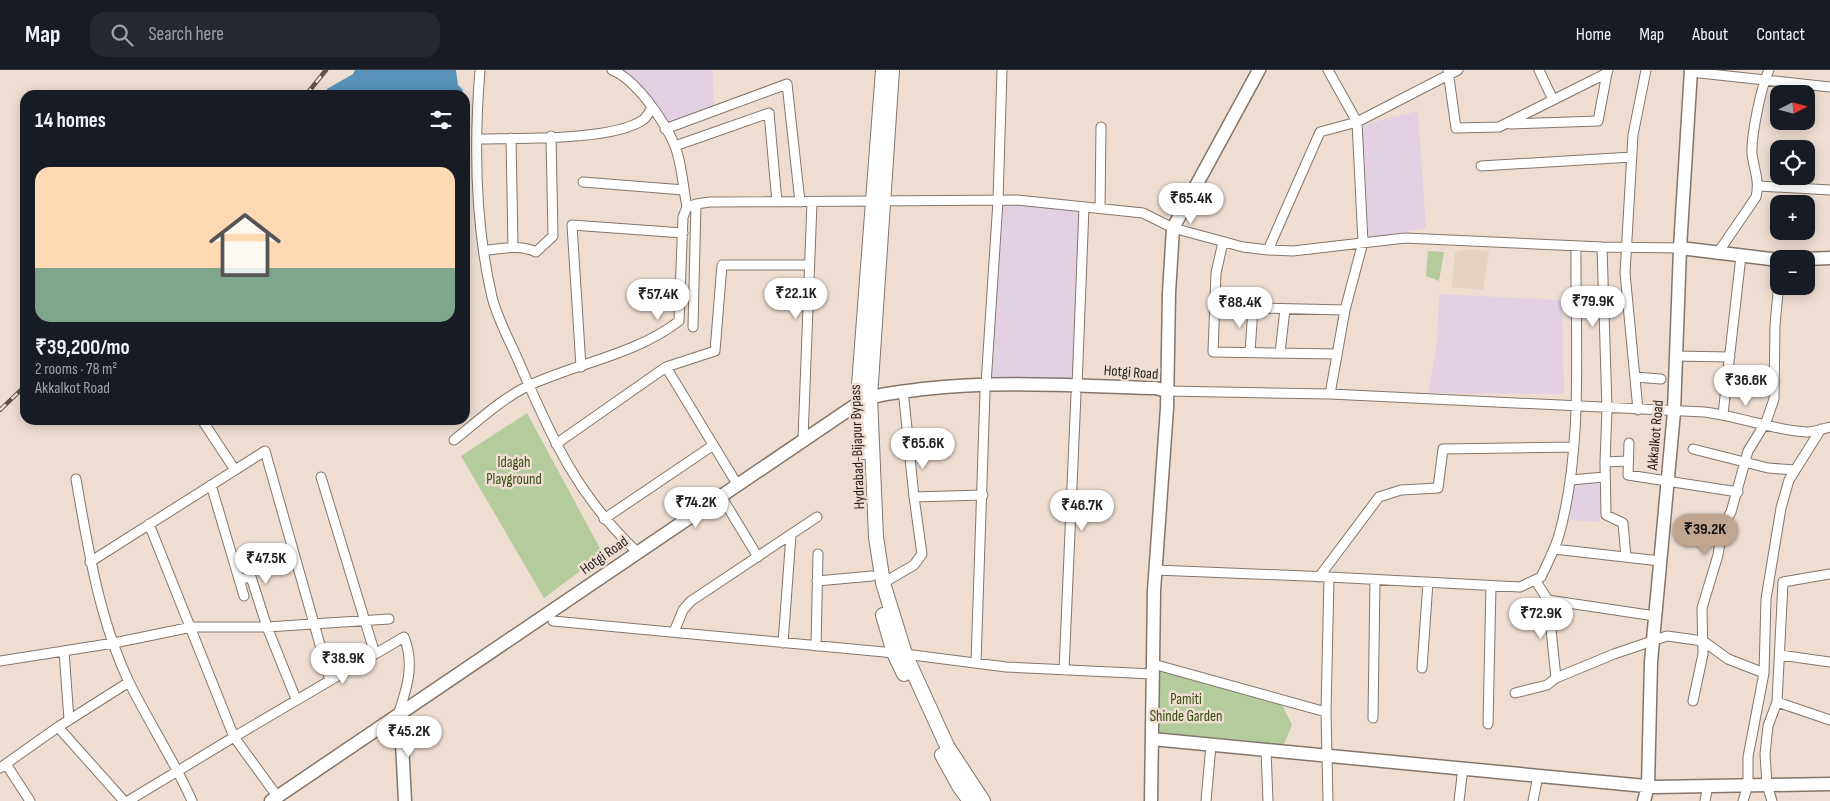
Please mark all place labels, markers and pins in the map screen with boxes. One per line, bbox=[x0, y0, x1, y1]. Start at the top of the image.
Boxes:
pin: ₹65.4K bbox=[1150, 182, 1232, 225]
pin: ₹57.4K bbox=[617, 278, 699, 321]
pin: ₹22.1K bbox=[755, 278, 837, 320]
pin: ₹88.4K bbox=[1199, 286, 1281, 329]
pin: ₹79.9K bbox=[1552, 286, 1634, 328]
pin: ₹36.6K bbox=[1705, 364, 1787, 407]
pin: ₹65.6K bbox=[882, 428, 964, 470]
pin: ₹74.2K bbox=[655, 486, 737, 529]
pin: ₹46.7K bbox=[1041, 490, 1123, 532]
pin: ₹39.2K bbox=[1664, 514, 1746, 556]
pin: ₹47.5K bbox=[225, 542, 307, 585]
pin: ₹72.9K bbox=[1500, 598, 1582, 640]
pin: ₹38.9K bbox=[302, 642, 384, 685]
pin: ₹45.2K bbox=[368, 716, 450, 758]

